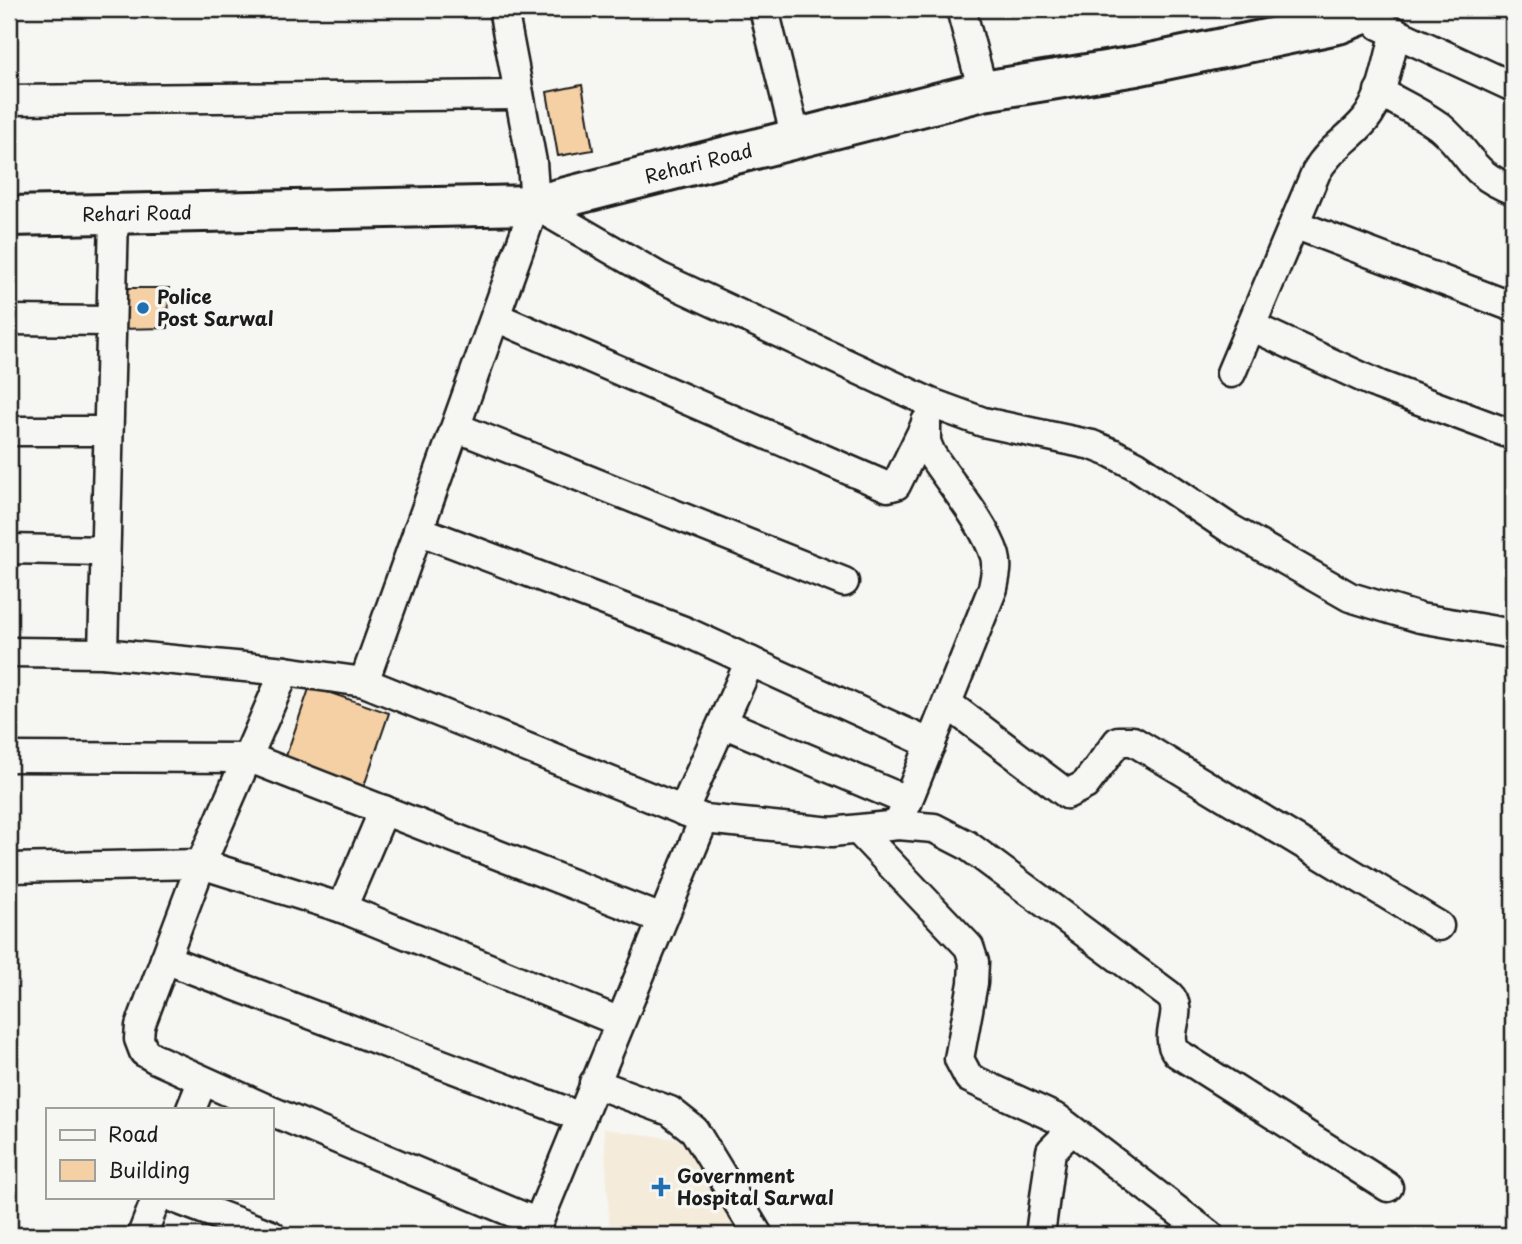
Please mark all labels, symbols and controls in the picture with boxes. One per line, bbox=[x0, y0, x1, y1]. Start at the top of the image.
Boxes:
street label: Rehari Road bbox=[642, 135, 755, 190]
street label: Rehari Road bbox=[82, 197, 192, 227]
place label: Police Post Sarwal bbox=[157, 282, 274, 332]
marker: Police Post Sarwal bbox=[135, 300, 151, 316]
legend bbox=[46, 1108, 273, 1198]
text: Road bbox=[108, 1117, 159, 1149]
text: Building bbox=[108, 1153, 190, 1185]
place label: Government Hospital Sarwal bbox=[677, 1161, 834, 1211]
marker: Government Hospital Sarwal bbox=[651, 1177, 671, 1197]

